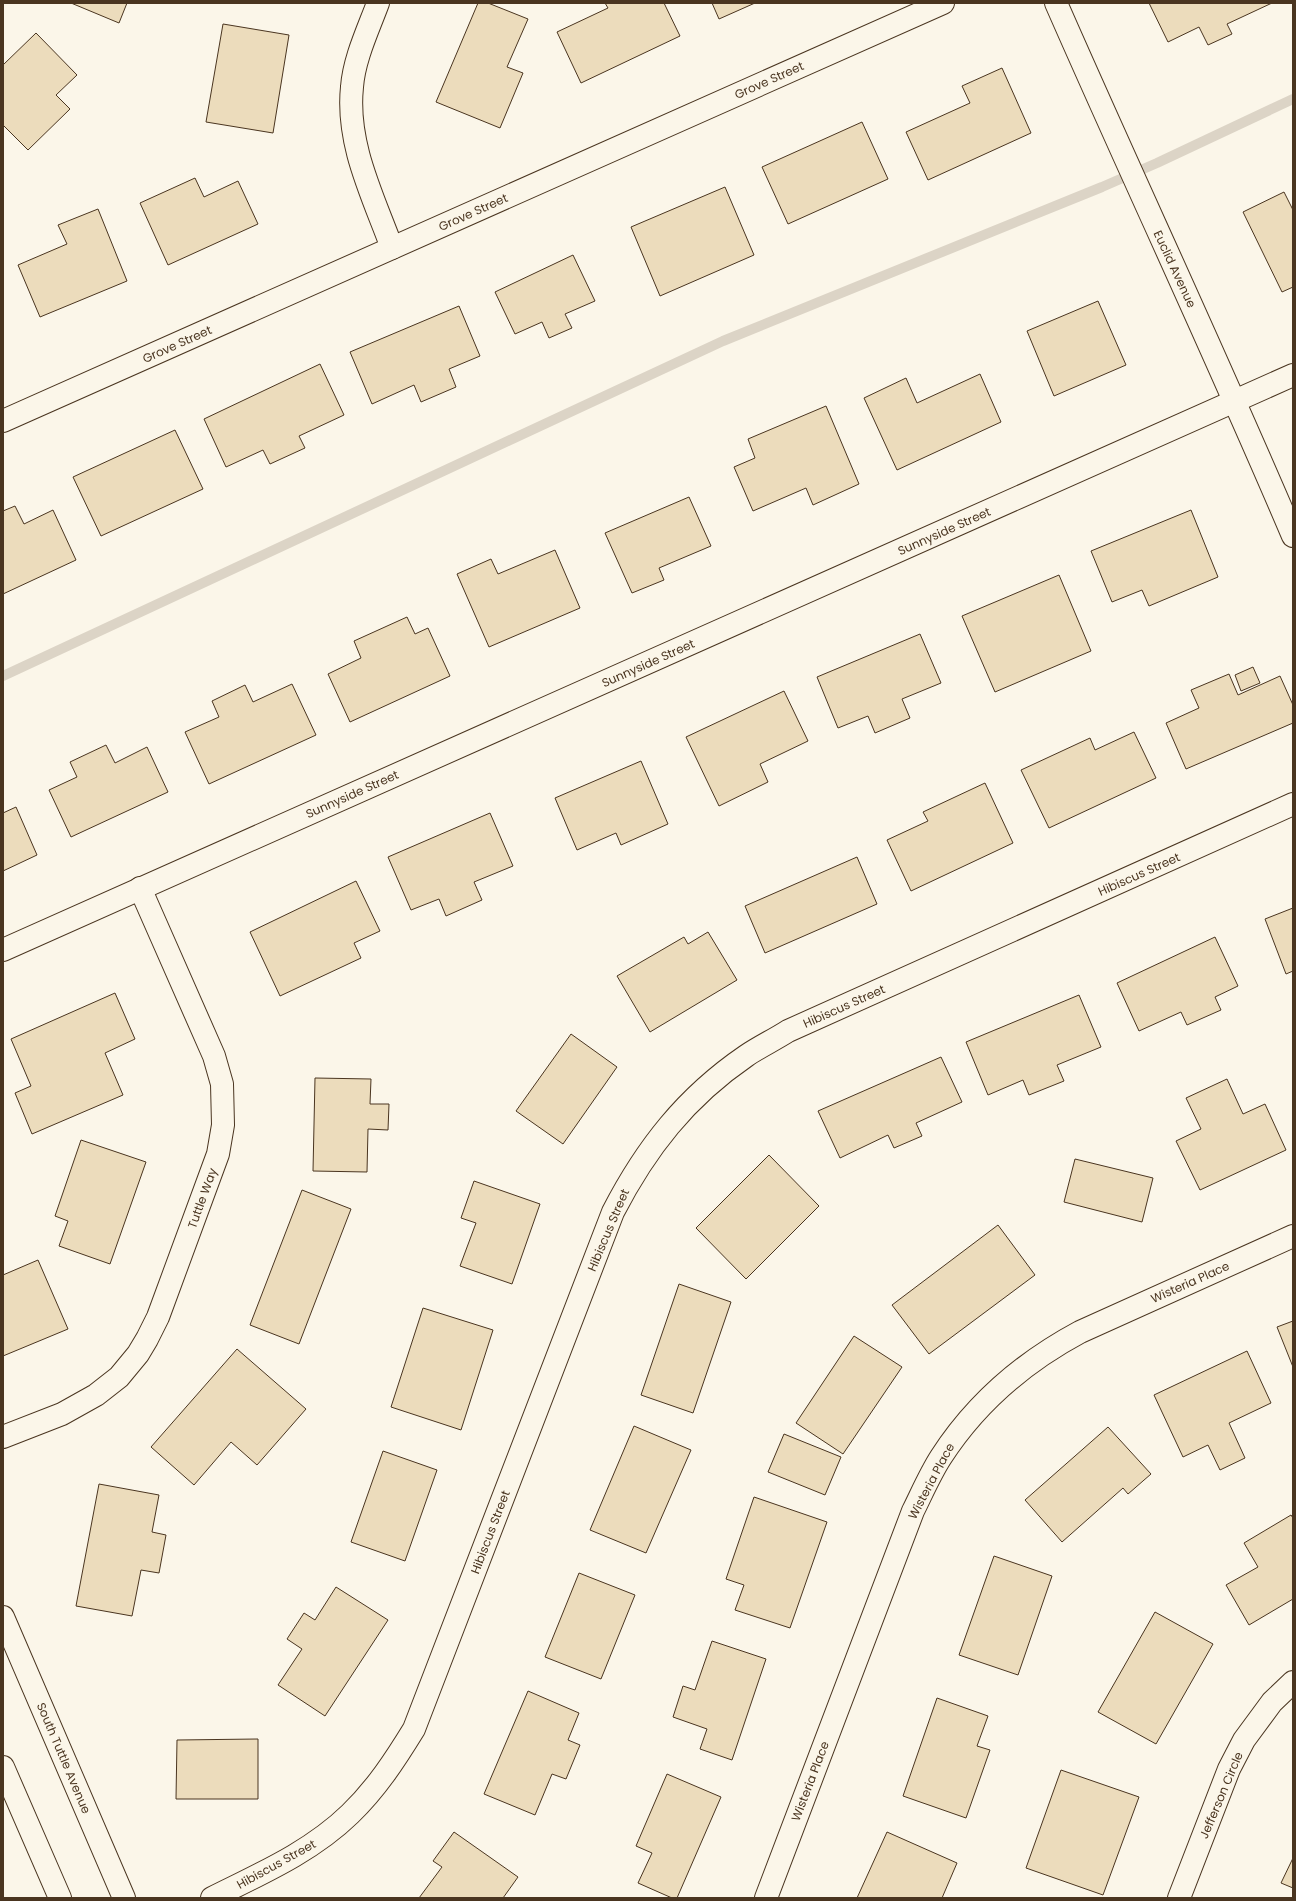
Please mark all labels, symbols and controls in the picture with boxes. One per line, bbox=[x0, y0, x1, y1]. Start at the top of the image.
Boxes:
street label: Grove Street bbox=[732, 57, 806, 103]
street label: Grove Street bbox=[436, 189, 510, 235]
street label: Euclid Avenue bbox=[1150, 228, 1200, 310]
street label: Grove Street bbox=[140, 321, 214, 367]
street label: Sunnyside Street bbox=[895, 503, 993, 559]
street label: Sunnyside Street bbox=[599, 635, 697, 691]
street label: Sunnyside Street bbox=[303, 766, 401, 822]
street label: Hibiscus Street bbox=[1095, 848, 1183, 900]
street label: Hibiscus Street bbox=[800, 980, 888, 1032]
street label: Tuttle Way bbox=[183, 1165, 221, 1231]
street label: Hibiscus Street bbox=[583, 1186, 633, 1274]
street label: Wisteria Place bbox=[1148, 1257, 1232, 1307]
street label: Wisteria Place bbox=[904, 1440, 958, 1522]
street label: Hibiscus Street bbox=[466, 1488, 514, 1576]
street label: South Tuttle Avenue bbox=[33, 1700, 95, 1816]
street label: Wisteria Place bbox=[787, 1739, 833, 1823]
street label: Jefferson Circle bbox=[1195, 1749, 1247, 1841]
street label: Hibiscus Street bbox=[233, 1835, 319, 1893]

